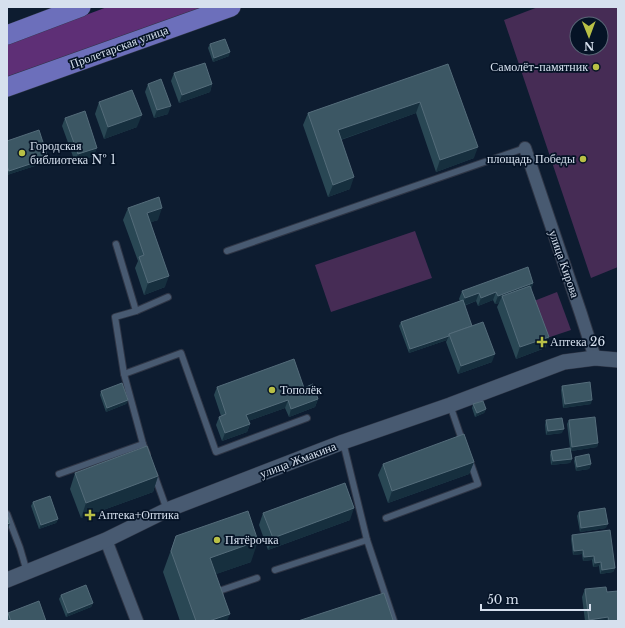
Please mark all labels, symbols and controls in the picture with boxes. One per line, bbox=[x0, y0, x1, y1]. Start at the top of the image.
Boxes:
north arrow bbox=[569, 16, 609, 56]
street label: Пролетарская улица bbox=[68, 22, 171, 71]
text: N bbox=[583, 39, 594, 53]
place label: Самолёт-памятник bbox=[490, 59, 588, 74]
marker: Самолёт-памятник bbox=[591, 62, 601, 72]
place label: Городская библиотека № 1 bbox=[30, 138, 116, 167]
marker: Городская библиотека № 1 bbox=[17, 148, 27, 158]
place label: площадь Победы bbox=[487, 151, 575, 166]
marker: площадь Победы bbox=[578, 154, 588, 164]
street label: улица Кирова bbox=[546, 228, 583, 300]
place label: Аптека 26 bbox=[550, 334, 605, 349]
marker: Аптека 26 bbox=[537, 337, 547, 347]
place label: Тополёк bbox=[280, 382, 322, 397]
marker: Тополёк bbox=[267, 385, 277, 395]
street label: улица Жмакина bbox=[257, 438, 339, 481]
place label: Аптека+Оптика bbox=[98, 507, 180, 522]
marker: Аптека+Оптика bbox=[85, 510, 95, 520]
place label: Пятёрочка bbox=[225, 532, 279, 547]
marker: Пятёрочка bbox=[212, 535, 222, 545]
scale bar bbox=[481, 586, 590, 612]
text: 50 m bbox=[487, 592, 519, 607]

